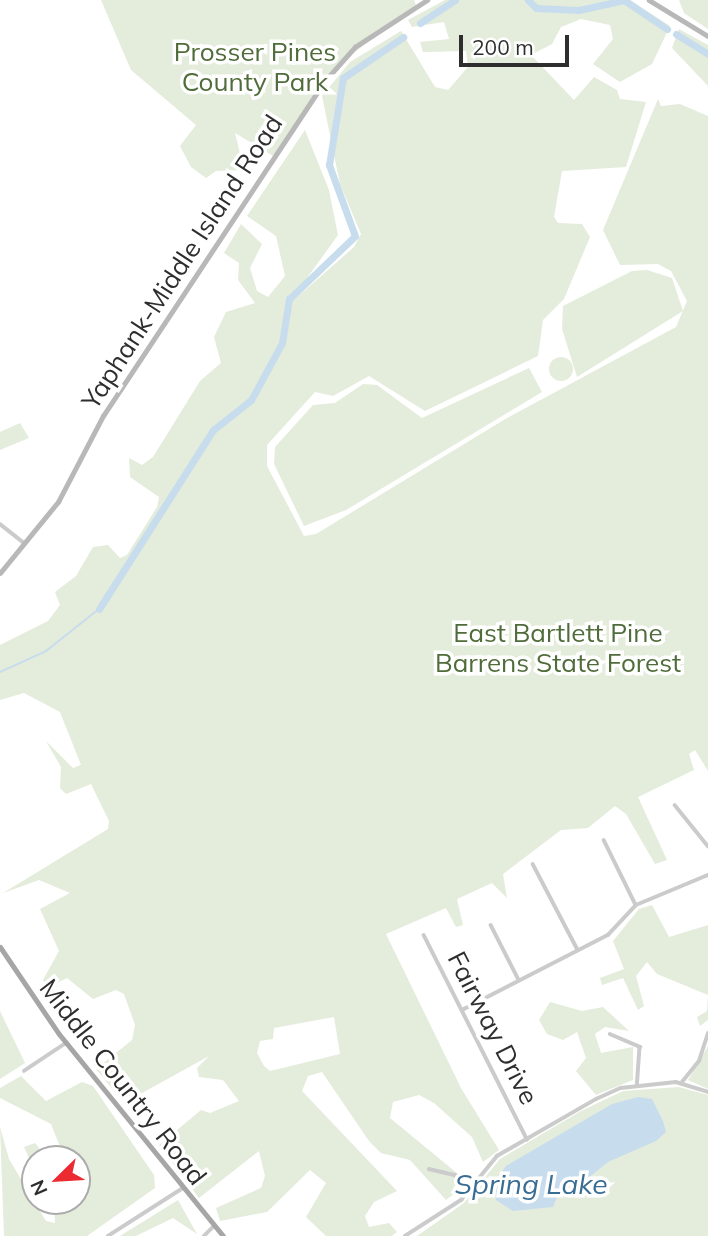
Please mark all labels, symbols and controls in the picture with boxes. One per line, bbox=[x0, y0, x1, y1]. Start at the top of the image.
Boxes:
scale bar bbox=[463, 21, 573, 65]
text: 200 m bbox=[472, 34, 534, 60]
park label: Prosser Pines County Park bbox=[174, 36, 336, 98]
street label: Yaphank-Middle Island Road bbox=[75, 109, 289, 415]
park label: East Bartlett Pine Barrens State Forest bbox=[435, 617, 681, 678]
street label: Fairway Drive bbox=[441, 946, 545, 1110]
street label: Middle Country Road bbox=[33, 973, 213, 1191]
north arrow bbox=[21, 1145, 91, 1215]
water label: Spring Lake bbox=[454, 1167, 608, 1201]
text: N bbox=[25, 1176, 53, 1199]

